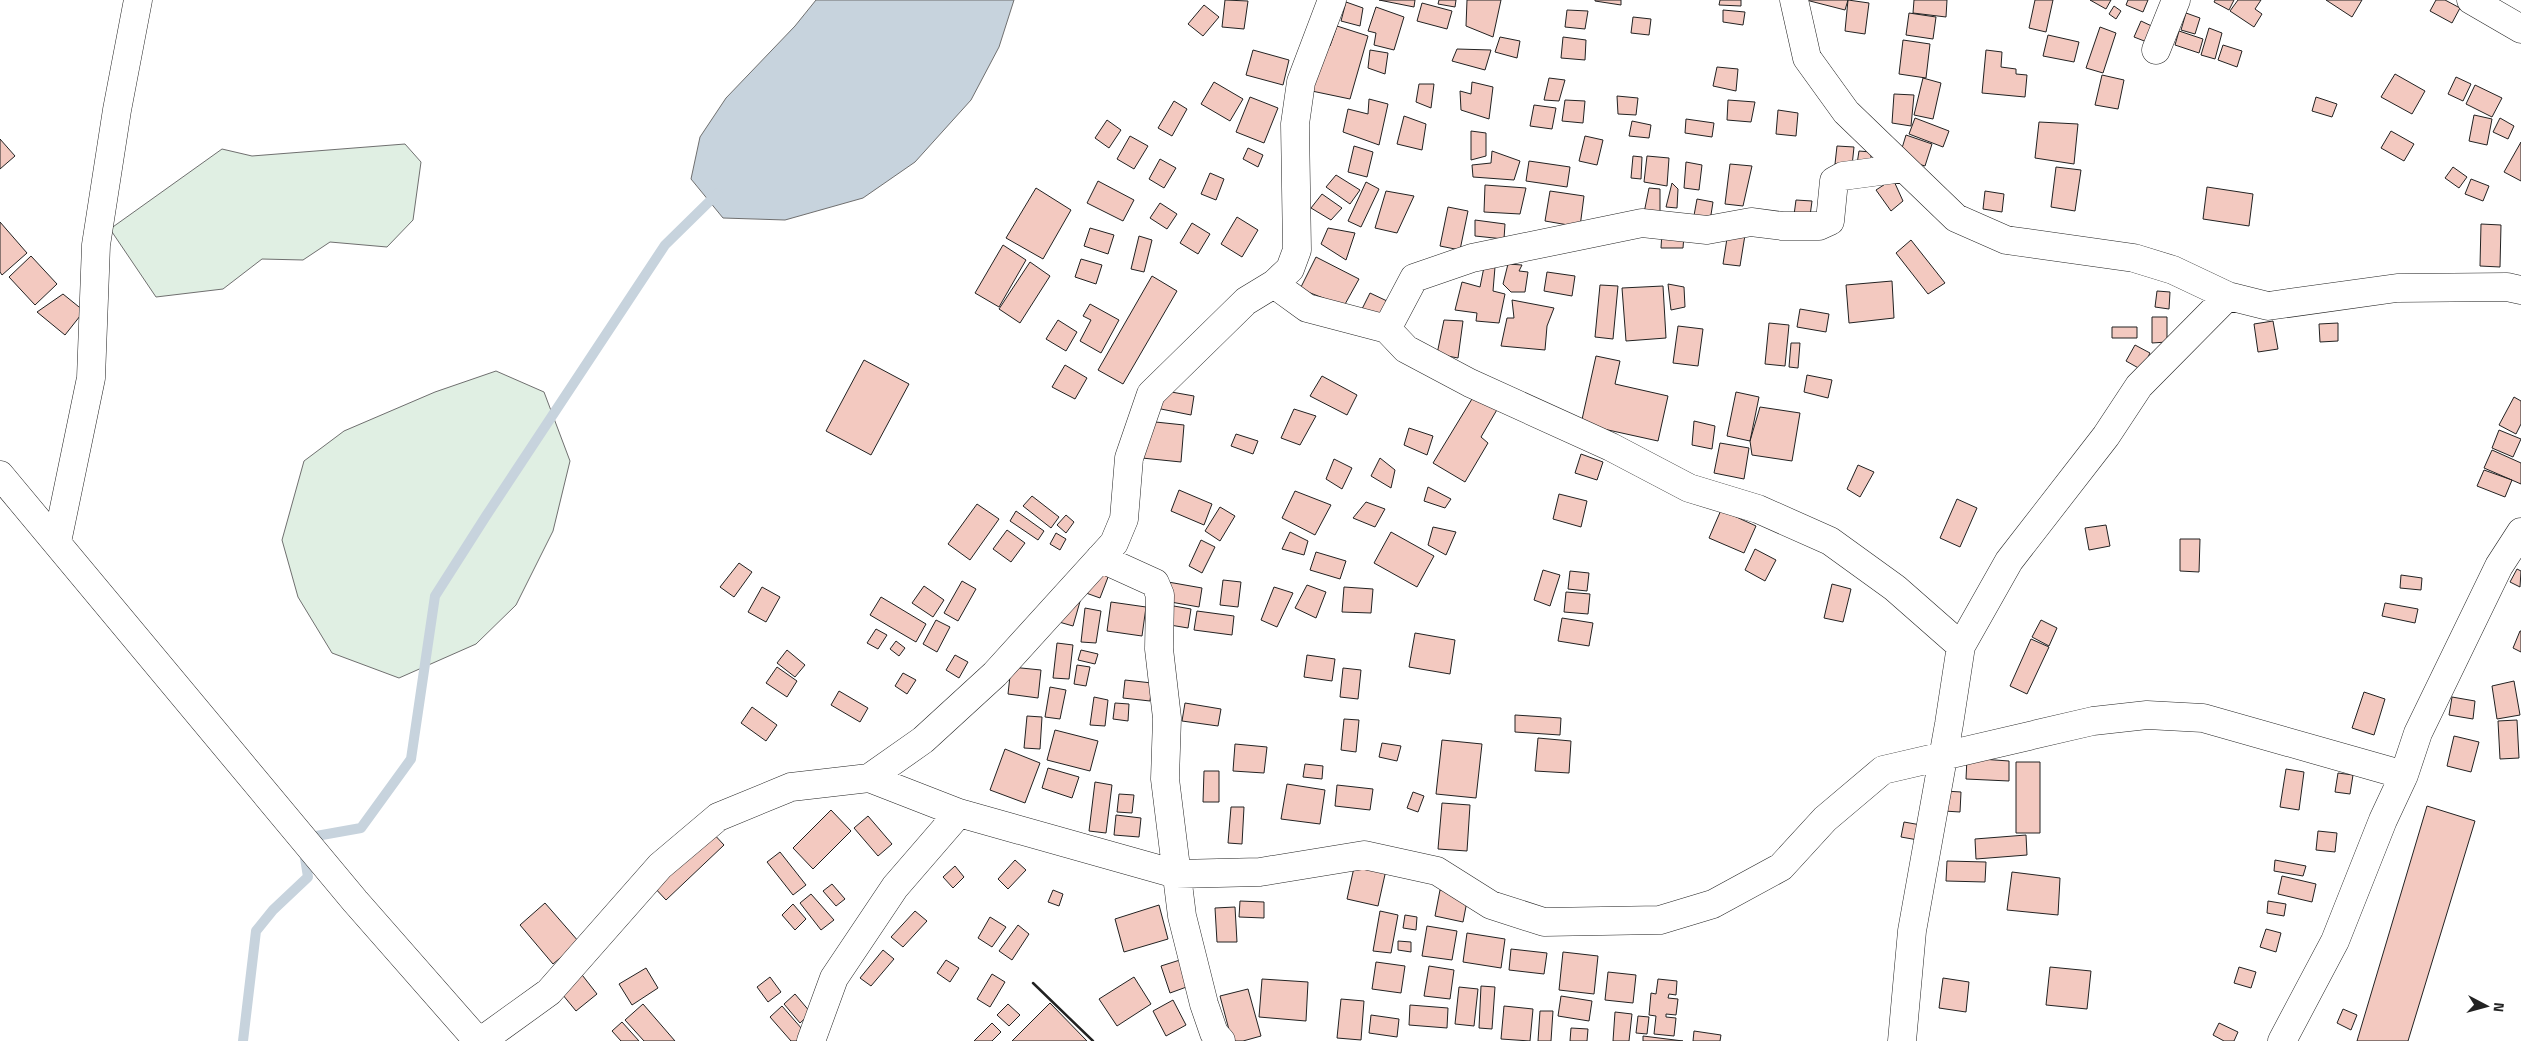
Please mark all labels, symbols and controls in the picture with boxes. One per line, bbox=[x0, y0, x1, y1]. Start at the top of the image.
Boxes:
north arrow bbox=[2461, 981, 2511, 1031]
text: N bbox=[2488, 1001, 2510, 1013]

